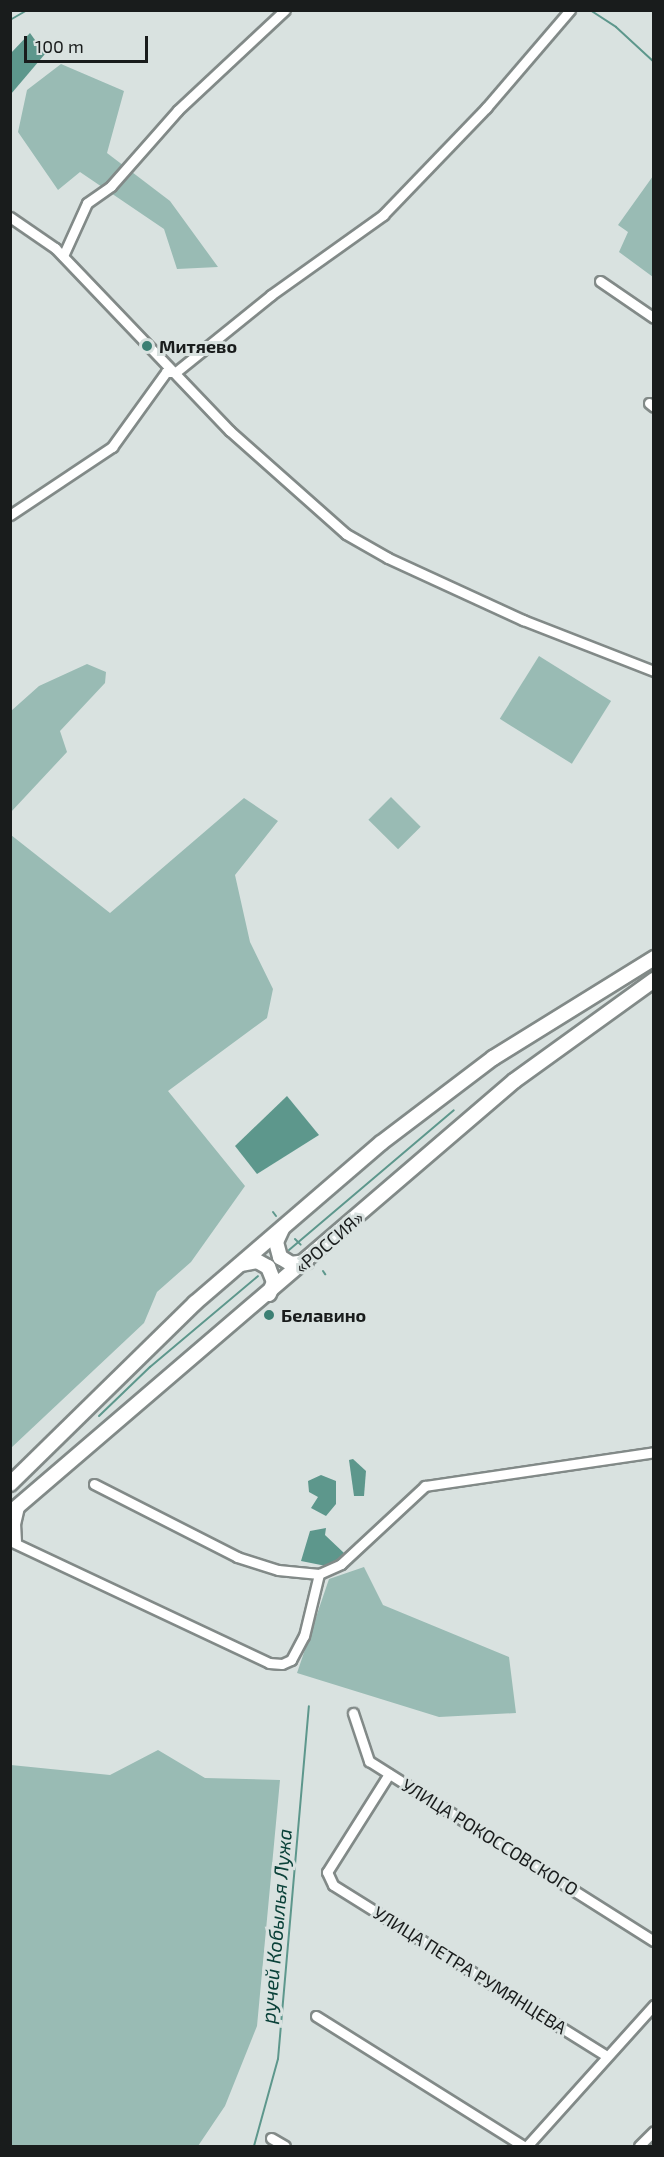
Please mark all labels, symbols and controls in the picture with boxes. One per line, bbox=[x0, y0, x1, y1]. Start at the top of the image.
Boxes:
scale bar bbox=[27, 24, 152, 62]
text: 100 m bbox=[35, 35, 84, 57]
place label: Митяево bbox=[159, 335, 237, 357]
marker: Митяево bbox=[140, 339, 154, 353]
street label: «РОССИЯ» bbox=[290, 1206, 368, 1278]
place label: Белавино bbox=[281, 1304, 366, 1326]
marker: Белавино bbox=[262, 1308, 276, 1322]
street label: УЛИЦА РОКОССОВСКОГО bbox=[398, 1774, 582, 1900]
water label: ручей Кобылья Лужа bbox=[256, 1828, 296, 2024]
street label: УЛИЦА ПЕТРА РУМЯНЦЕВА bbox=[369, 1901, 571, 2039]

